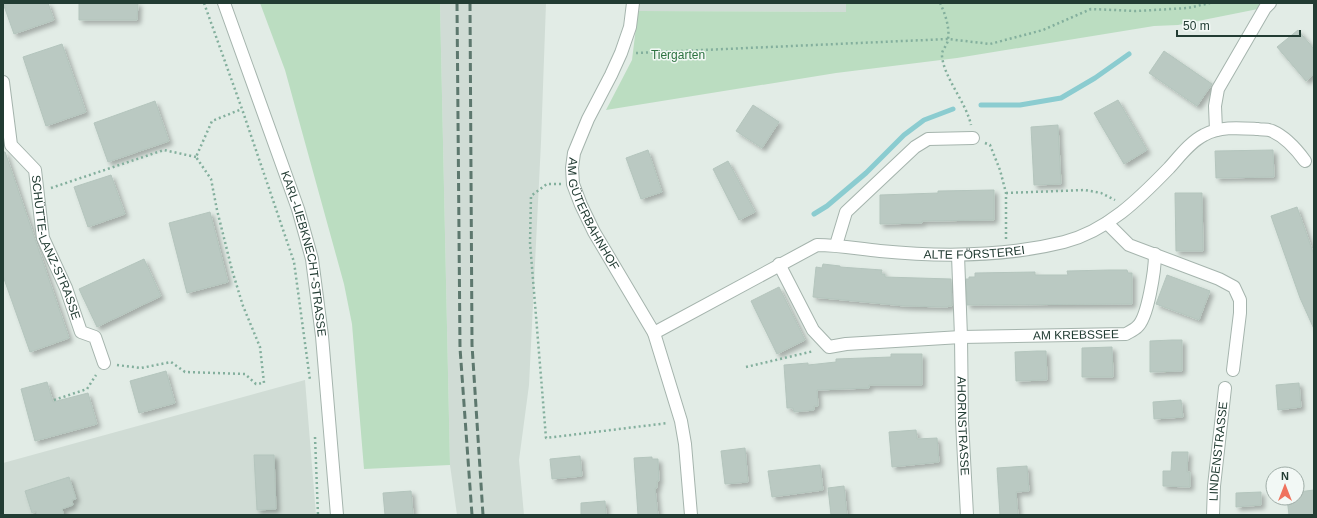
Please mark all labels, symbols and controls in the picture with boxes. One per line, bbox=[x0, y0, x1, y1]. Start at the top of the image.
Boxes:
scale bar bbox=[1177, 12, 1300, 38]
text: 50 m bbox=[1183, 19, 1210, 33]
park label: Tiergarten bbox=[651, 48, 705, 62]
street label: AM GÜTERBAHNHOF bbox=[565, 157, 622, 273]
street label: KARL-LIEBKNECHT-STRASSE bbox=[278, 169, 329, 338]
street label: SCHÜTTE-LANZ-STRASSE bbox=[29, 174, 83, 322]
street label: ALTE FÖRSTEREI bbox=[923, 243, 1026, 262]
street label: AM KREBSSEE bbox=[1033, 327, 1119, 343]
street label: AHORNSTRASSE bbox=[954, 376, 972, 476]
street label: LINDENSTRASSE bbox=[1206, 401, 1230, 501]
north arrow bbox=[1265, 466, 1305, 506]
text: N bbox=[1281, 470, 1289, 482]

